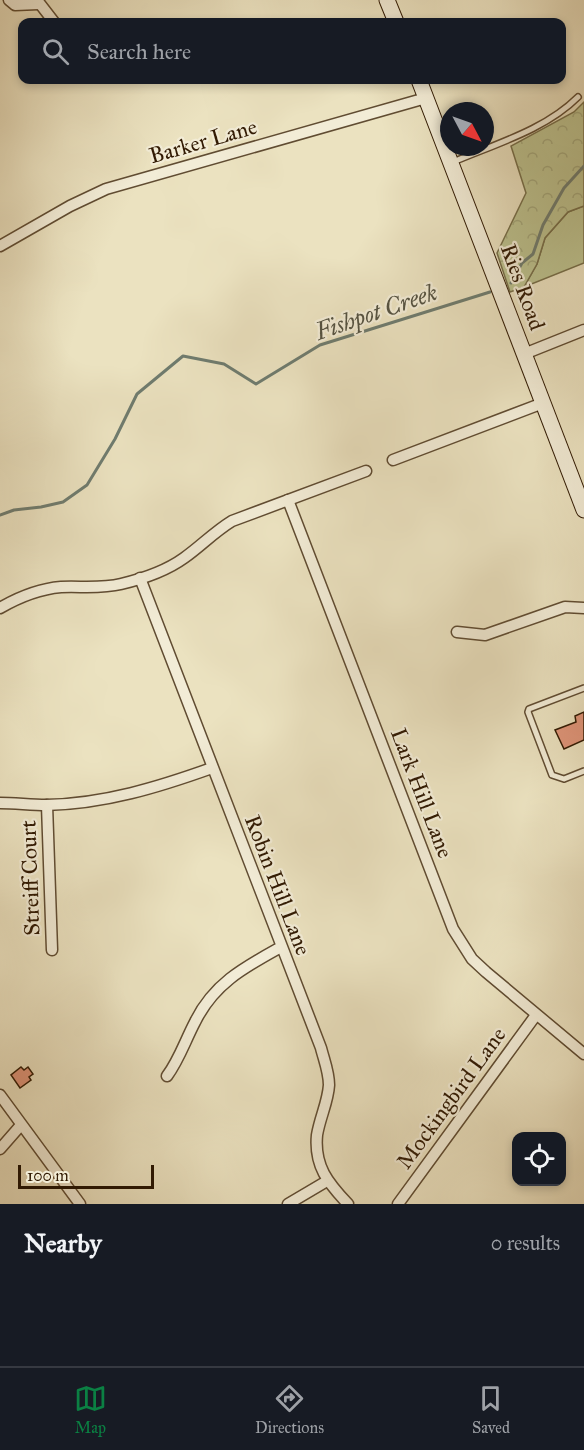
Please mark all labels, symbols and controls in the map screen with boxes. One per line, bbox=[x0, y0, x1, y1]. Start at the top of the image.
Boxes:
search box bbox=[18, 18, 566, 84]
icon: search bbox=[39, 35, 72, 68]
text: Search here bbox=[87, 38, 191, 65]
north arrow bbox=[440, 102, 494, 156]
street label: Barker Lane bbox=[146, 113, 260, 169]
street label: Ries Road bbox=[495, 240, 551, 334]
water label: Fishpot Creek bbox=[310, 277, 441, 347]
street label: Lark Hill Lane bbox=[385, 724, 459, 862]
street label: Robin Hill Lane bbox=[239, 811, 317, 959]
street label: Streiff Court bbox=[14, 820, 46, 936]
street label: Mockingbird Lane bbox=[391, 1022, 511, 1174]
map controls bbox=[512, 1132, 566, 1186]
button: locate bbox=[512, 1132, 566, 1186]
scale bar bbox=[18, 1162, 154, 1190]
text: 100 m bbox=[27, 1166, 69, 1185]
text: Nearby bbox=[24, 1227, 102, 1259]
text: 0 results bbox=[491, 1231, 560, 1255]
tab: Map bbox=[74, 1382, 107, 1437]
tab: Directions bbox=[255, 1382, 324, 1437]
tab: Saved bbox=[472, 1382, 510, 1437]

